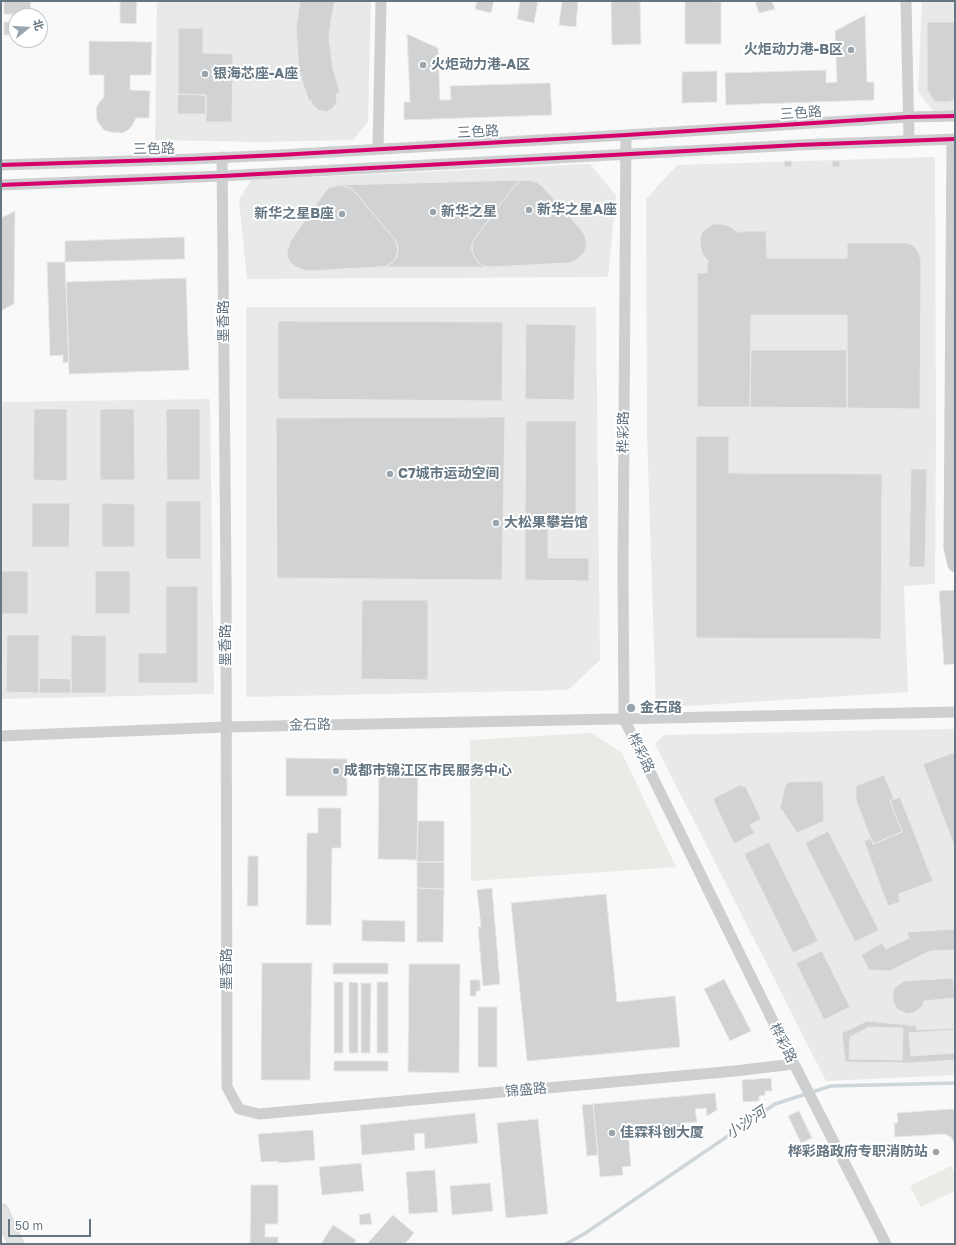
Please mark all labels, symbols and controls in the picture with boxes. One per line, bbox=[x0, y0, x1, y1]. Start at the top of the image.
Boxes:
north arrow bbox=[8, 8, 48, 48]
text: 北 bbox=[31, 17, 47, 32]
place label: 火炬动力港-B区 bbox=[744, 42, 843, 58]
marker: 火炬动力港-B区 bbox=[846, 45, 856, 55]
place label: 火炬动力港-A区 bbox=[431, 57, 530, 73]
marker: 火炬动力港-A区 bbox=[418, 60, 428, 70]
place label: 银海芯座-A座 bbox=[213, 66, 298, 82]
marker: 银海芯座-A座 bbox=[200, 69, 210, 79]
street label: 三色路 bbox=[779, 103, 823, 123]
street label: 三色路 bbox=[457, 123, 499, 141]
street label: 三色路 bbox=[133, 140, 175, 158]
place label: 新华之星A座 bbox=[537, 202, 617, 218]
place label: 新华之星 bbox=[441, 204, 497, 220]
marker: 新华之星A座 bbox=[524, 205, 534, 215]
place label: 新华之星B座 bbox=[254, 206, 334, 222]
marker: 新华之星 bbox=[428, 207, 438, 217]
marker: 新华之星B座 bbox=[337, 209, 347, 219]
street label: 墨香路 bbox=[216, 300, 232, 342]
street label: 桦彩路 bbox=[616, 411, 632, 453]
place label: C7城市运动空间 bbox=[398, 466, 500, 482]
marker: C7城市运动空间 bbox=[385, 469, 395, 479]
place label: 大松果攀岩馆 bbox=[504, 515, 588, 531]
marker: 大松果攀岩馆 bbox=[491, 518, 501, 528]
street label: 墨香路 bbox=[218, 624, 234, 666]
place label: 金石路 bbox=[640, 700, 682, 716]
marker: 金石路 bbox=[625, 702, 637, 714]
street label: 金石路 bbox=[289, 716, 331, 734]
street label: 桦彩路 bbox=[624, 730, 658, 776]
place label: 成都市锦江区市民服务中心 bbox=[344, 763, 512, 779]
marker: 成都市锦江区市民服务中心 bbox=[331, 766, 341, 776]
street label: 墨香路 bbox=[219, 948, 235, 990]
street label: 桦彩路 bbox=[766, 1020, 800, 1066]
street label: 锦盛路 bbox=[504, 1080, 548, 1100]
water label: 小沙河 bbox=[722, 1103, 770, 1143]
place label: 佳霖科创大厦 bbox=[620, 1125, 704, 1141]
marker: 佳霖科创大厦 bbox=[607, 1128, 617, 1138]
place label: 桦彩路政府专职消防站 bbox=[788, 1144, 928, 1160]
marker: 桦彩路政府专职消防站 bbox=[931, 1147, 941, 1157]
scale bar bbox=[10, 1211, 93, 1237]
text: 50 m bbox=[15, 1218, 43, 1233]

